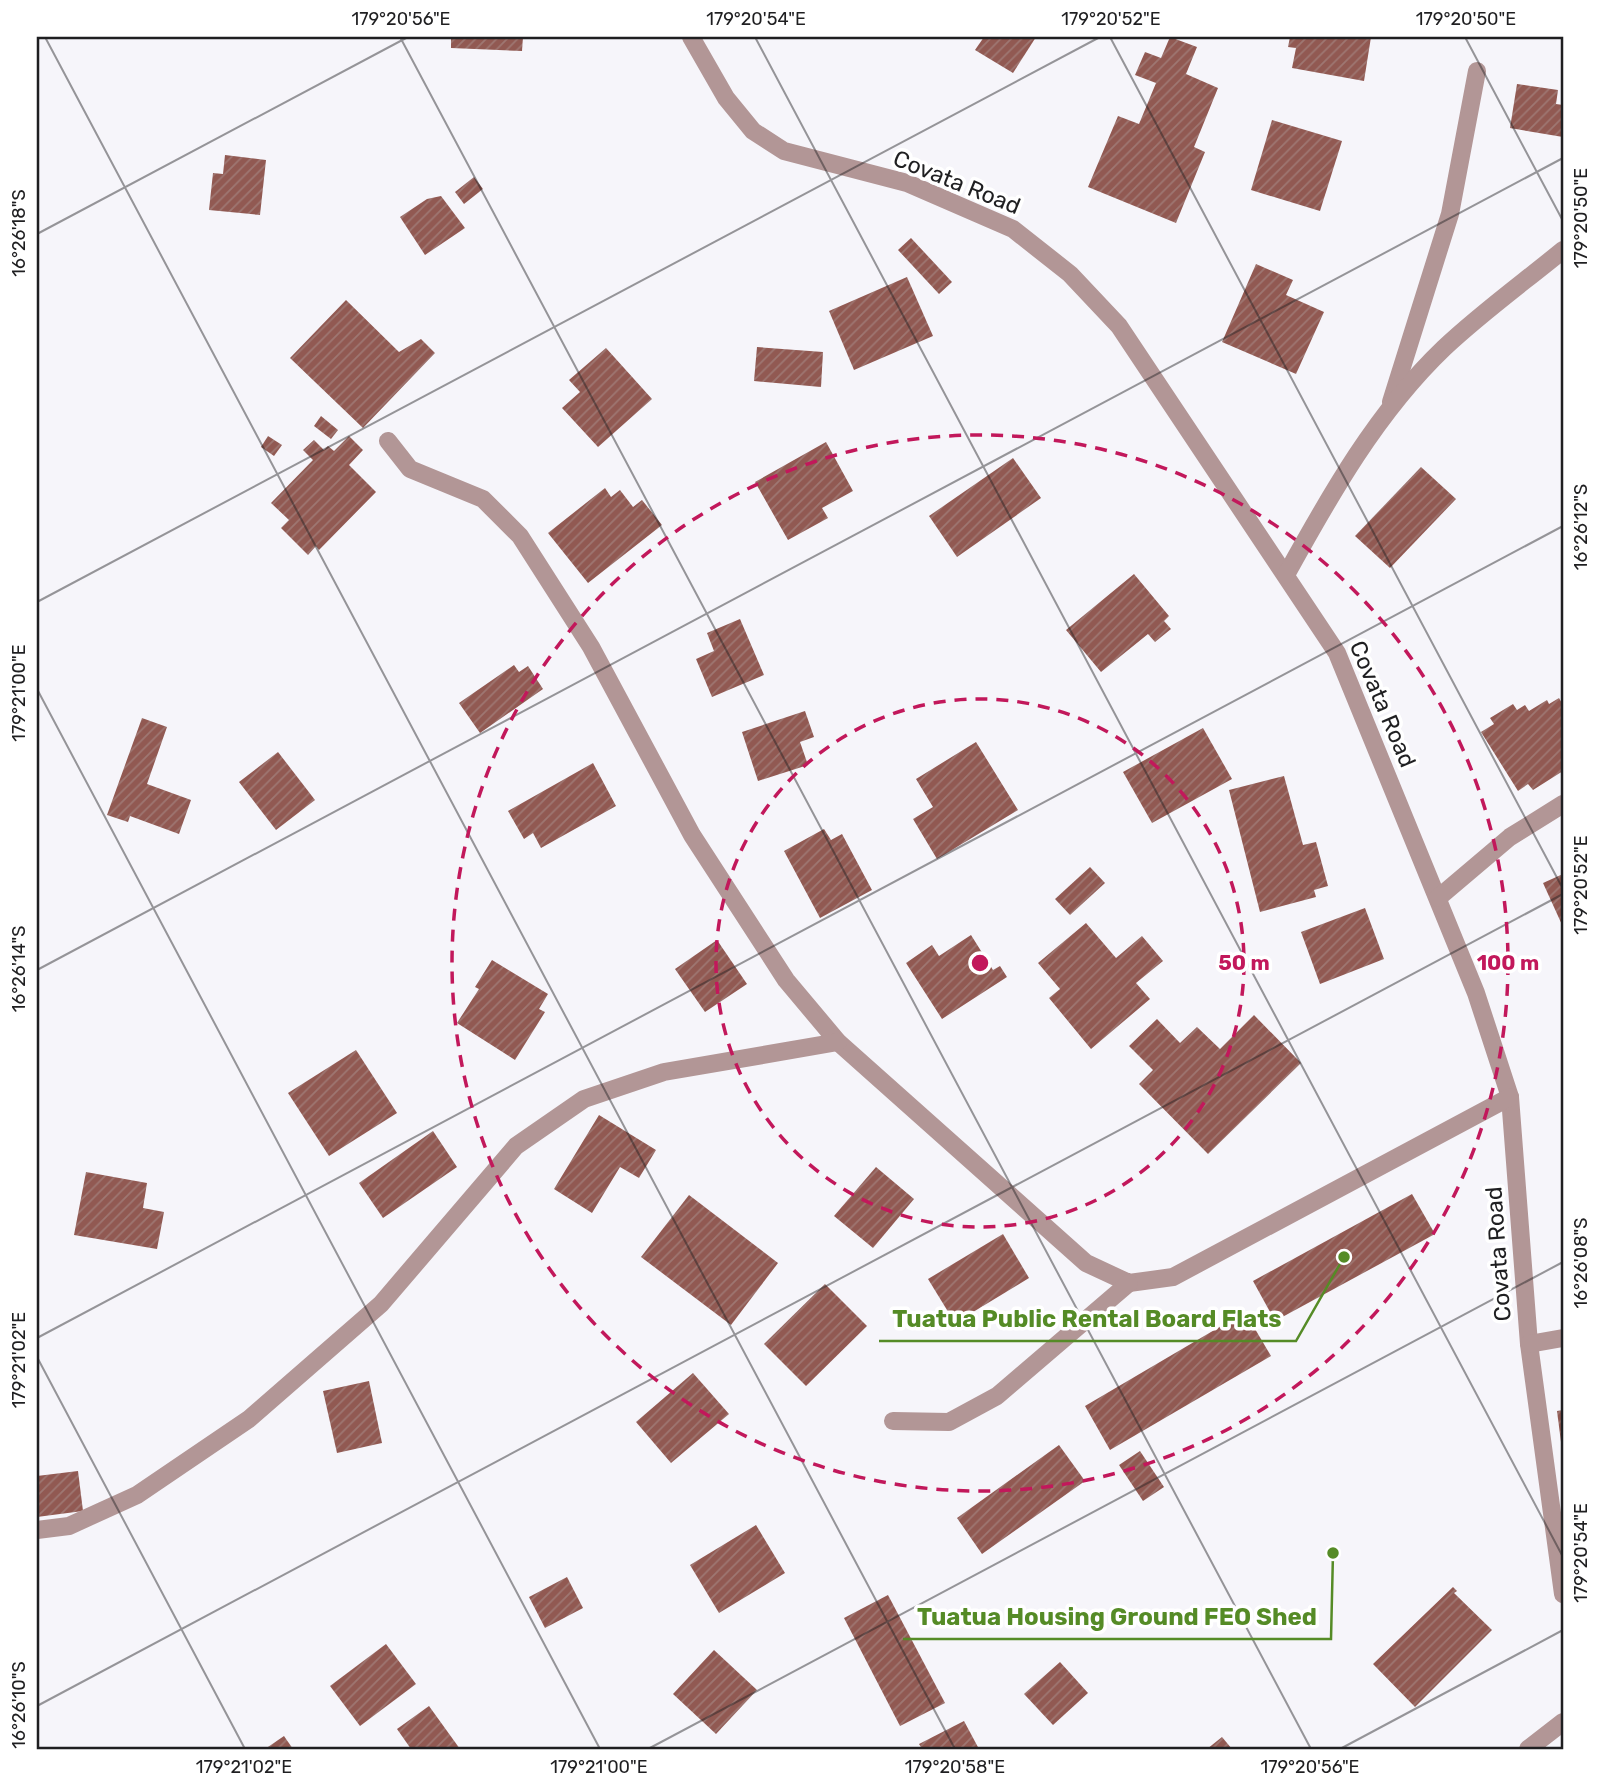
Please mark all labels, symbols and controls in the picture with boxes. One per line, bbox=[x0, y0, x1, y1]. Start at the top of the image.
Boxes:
text: 179°20'56"E bbox=[351, 8, 451, 30]
text: 179°20'54"E bbox=[706, 8, 806, 30]
text: 179°20'52"E bbox=[1061, 8, 1161, 30]
text: 179°20'50"E bbox=[1416, 8, 1516, 30]
street label: Covata Road bbox=[889, 144, 1025, 220]
text: 179°20'50"E bbox=[1570, 168, 1592, 268]
text: 16°26'18"S bbox=[8, 189, 30, 277]
text: 16°26'12"S bbox=[1570, 484, 1592, 570]
street label: Covata Road bbox=[1344, 636, 1422, 772]
text: 179°21'00"E bbox=[8, 644, 30, 742]
text: 179°20'52"E bbox=[1570, 835, 1592, 935]
text: 16°26'14"S bbox=[8, 926, 30, 1012]
text: 50 m bbox=[1218, 950, 1270, 975]
text: 100 m bbox=[1477, 950, 1539, 975]
centre of rings bbox=[968, 951, 992, 975]
street label: Covata Road bbox=[1479, 1186, 1517, 1322]
text: 16°26'08"S bbox=[1570, 1217, 1592, 1309]
callout: Tuatua Public Rental Board Flats bbox=[879, 1296, 1296, 1341]
text: Tuatua Public Rental Board Flats bbox=[892, 1305, 1282, 1333]
text: 179°21'02"E bbox=[8, 1312, 30, 1408]
text: 179°20'54"E bbox=[1570, 1503, 1592, 1603]
callout: Tuatua Housing Ground FEO Shed bbox=[903, 1594, 1331, 1639]
text: Tuatua Housing Ground FEO Shed bbox=[917, 1603, 1317, 1631]
text: 16°26'10"S bbox=[8, 1661, 30, 1749]
text: 179°21'02"E bbox=[196, 1756, 292, 1778]
text: 179°21'00"E bbox=[550, 1756, 648, 1778]
text: 179°20'58"E bbox=[905, 1756, 1005, 1778]
text: 179°20'56"E bbox=[1260, 1756, 1360, 1778]

